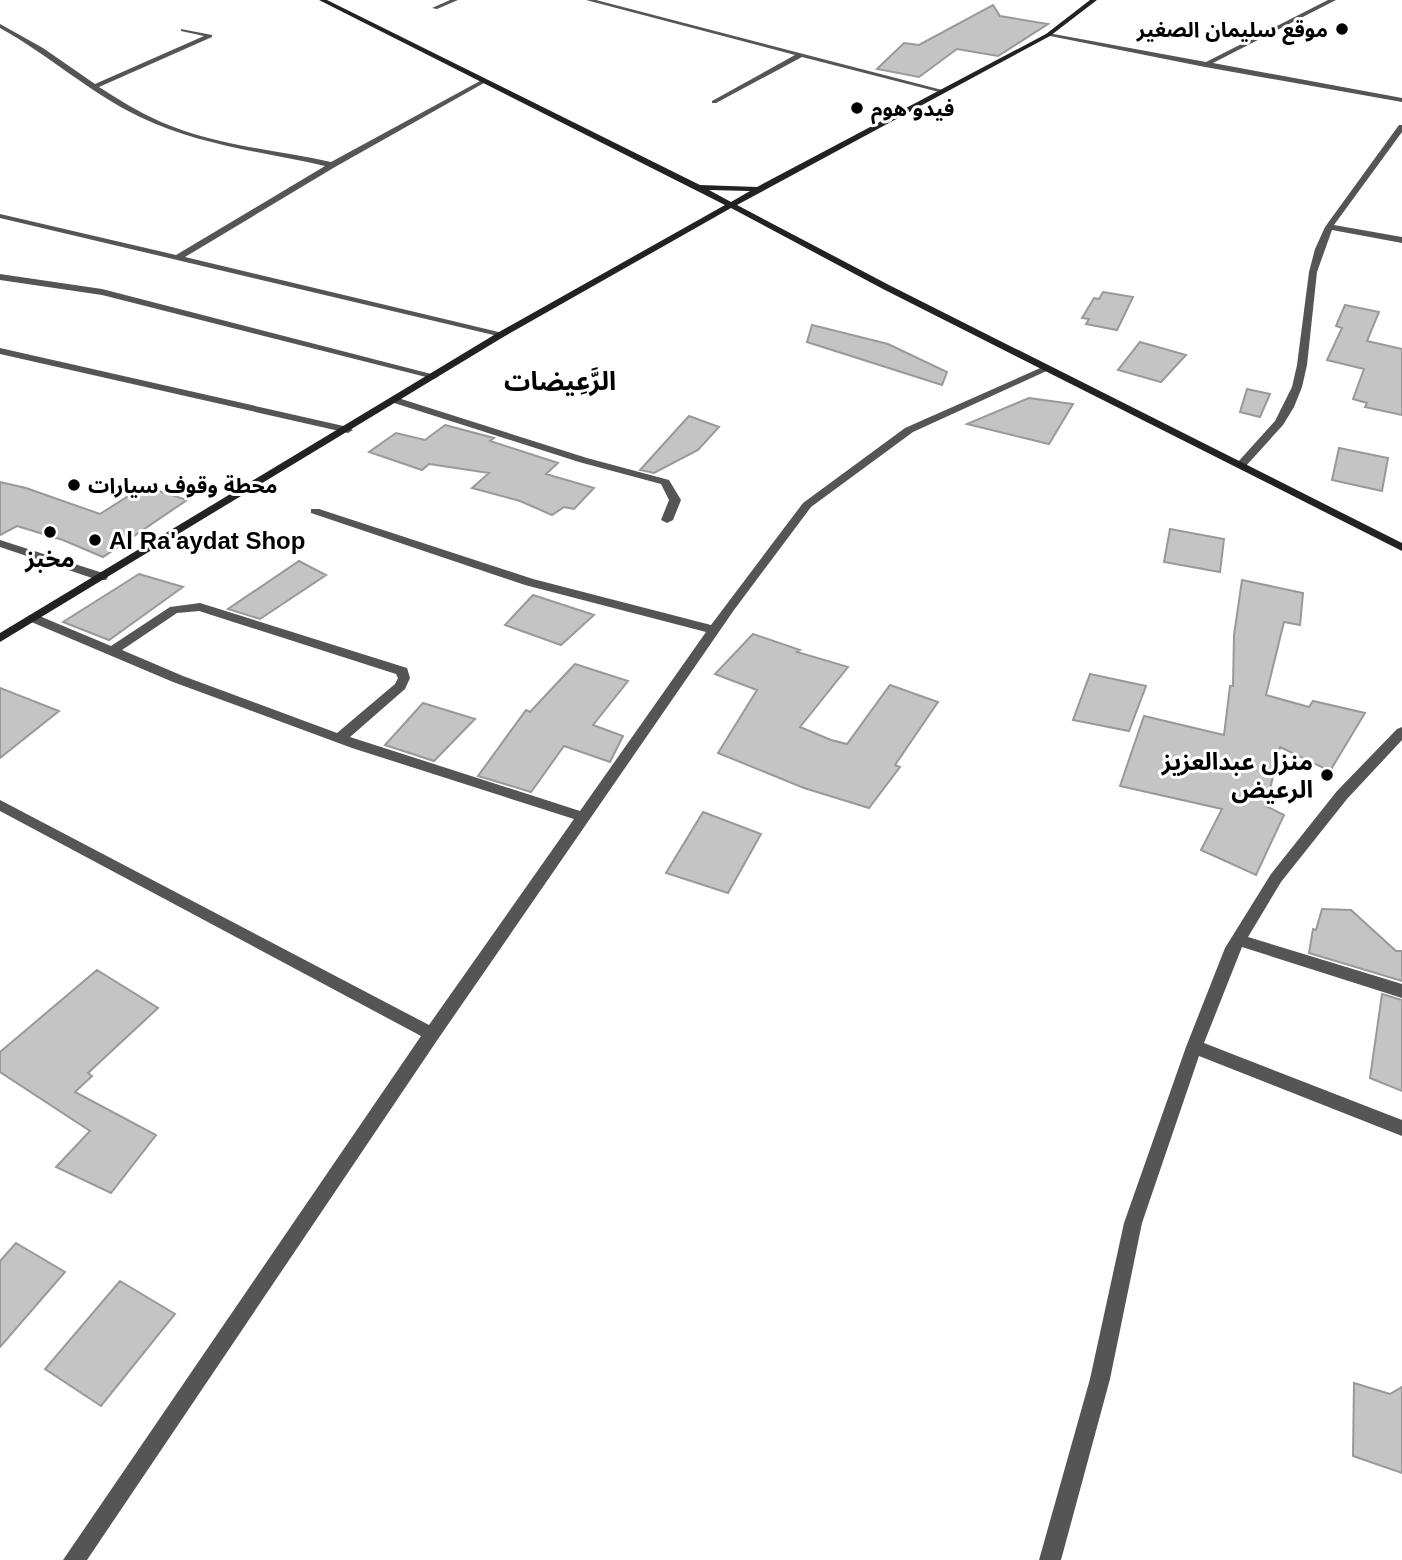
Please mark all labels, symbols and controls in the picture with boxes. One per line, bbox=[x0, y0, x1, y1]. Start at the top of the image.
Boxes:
place label: موقع سليمان الصغير bbox=[1136, 18, 1328, 45]
marker: موقع سليمان الصغير bbox=[1334, 21, 1350, 37]
place label: فيدو هوم bbox=[871, 97, 954, 125]
marker: فيدو هوم bbox=[849, 100, 865, 116]
district label: الرَّعِيضات bbox=[504, 366, 616, 396]
place label: محطة وقوف سيارات bbox=[88, 474, 277, 498]
marker: محطة وقوف سيارات bbox=[66, 477, 82, 493]
marker: مخبز bbox=[42, 524, 58, 540]
place label: Al Ra'aydat Shop bbox=[109, 527, 305, 554]
marker: Al Ra'aydat Shop bbox=[87, 532, 103, 548]
place label: مخبز bbox=[24, 545, 75, 573]
place label: منزل عبدالعزيز الرعيض bbox=[1161, 748, 1313, 804]
marker: منزل عبدالعزيز الرعيض bbox=[1319, 767, 1335, 783]

